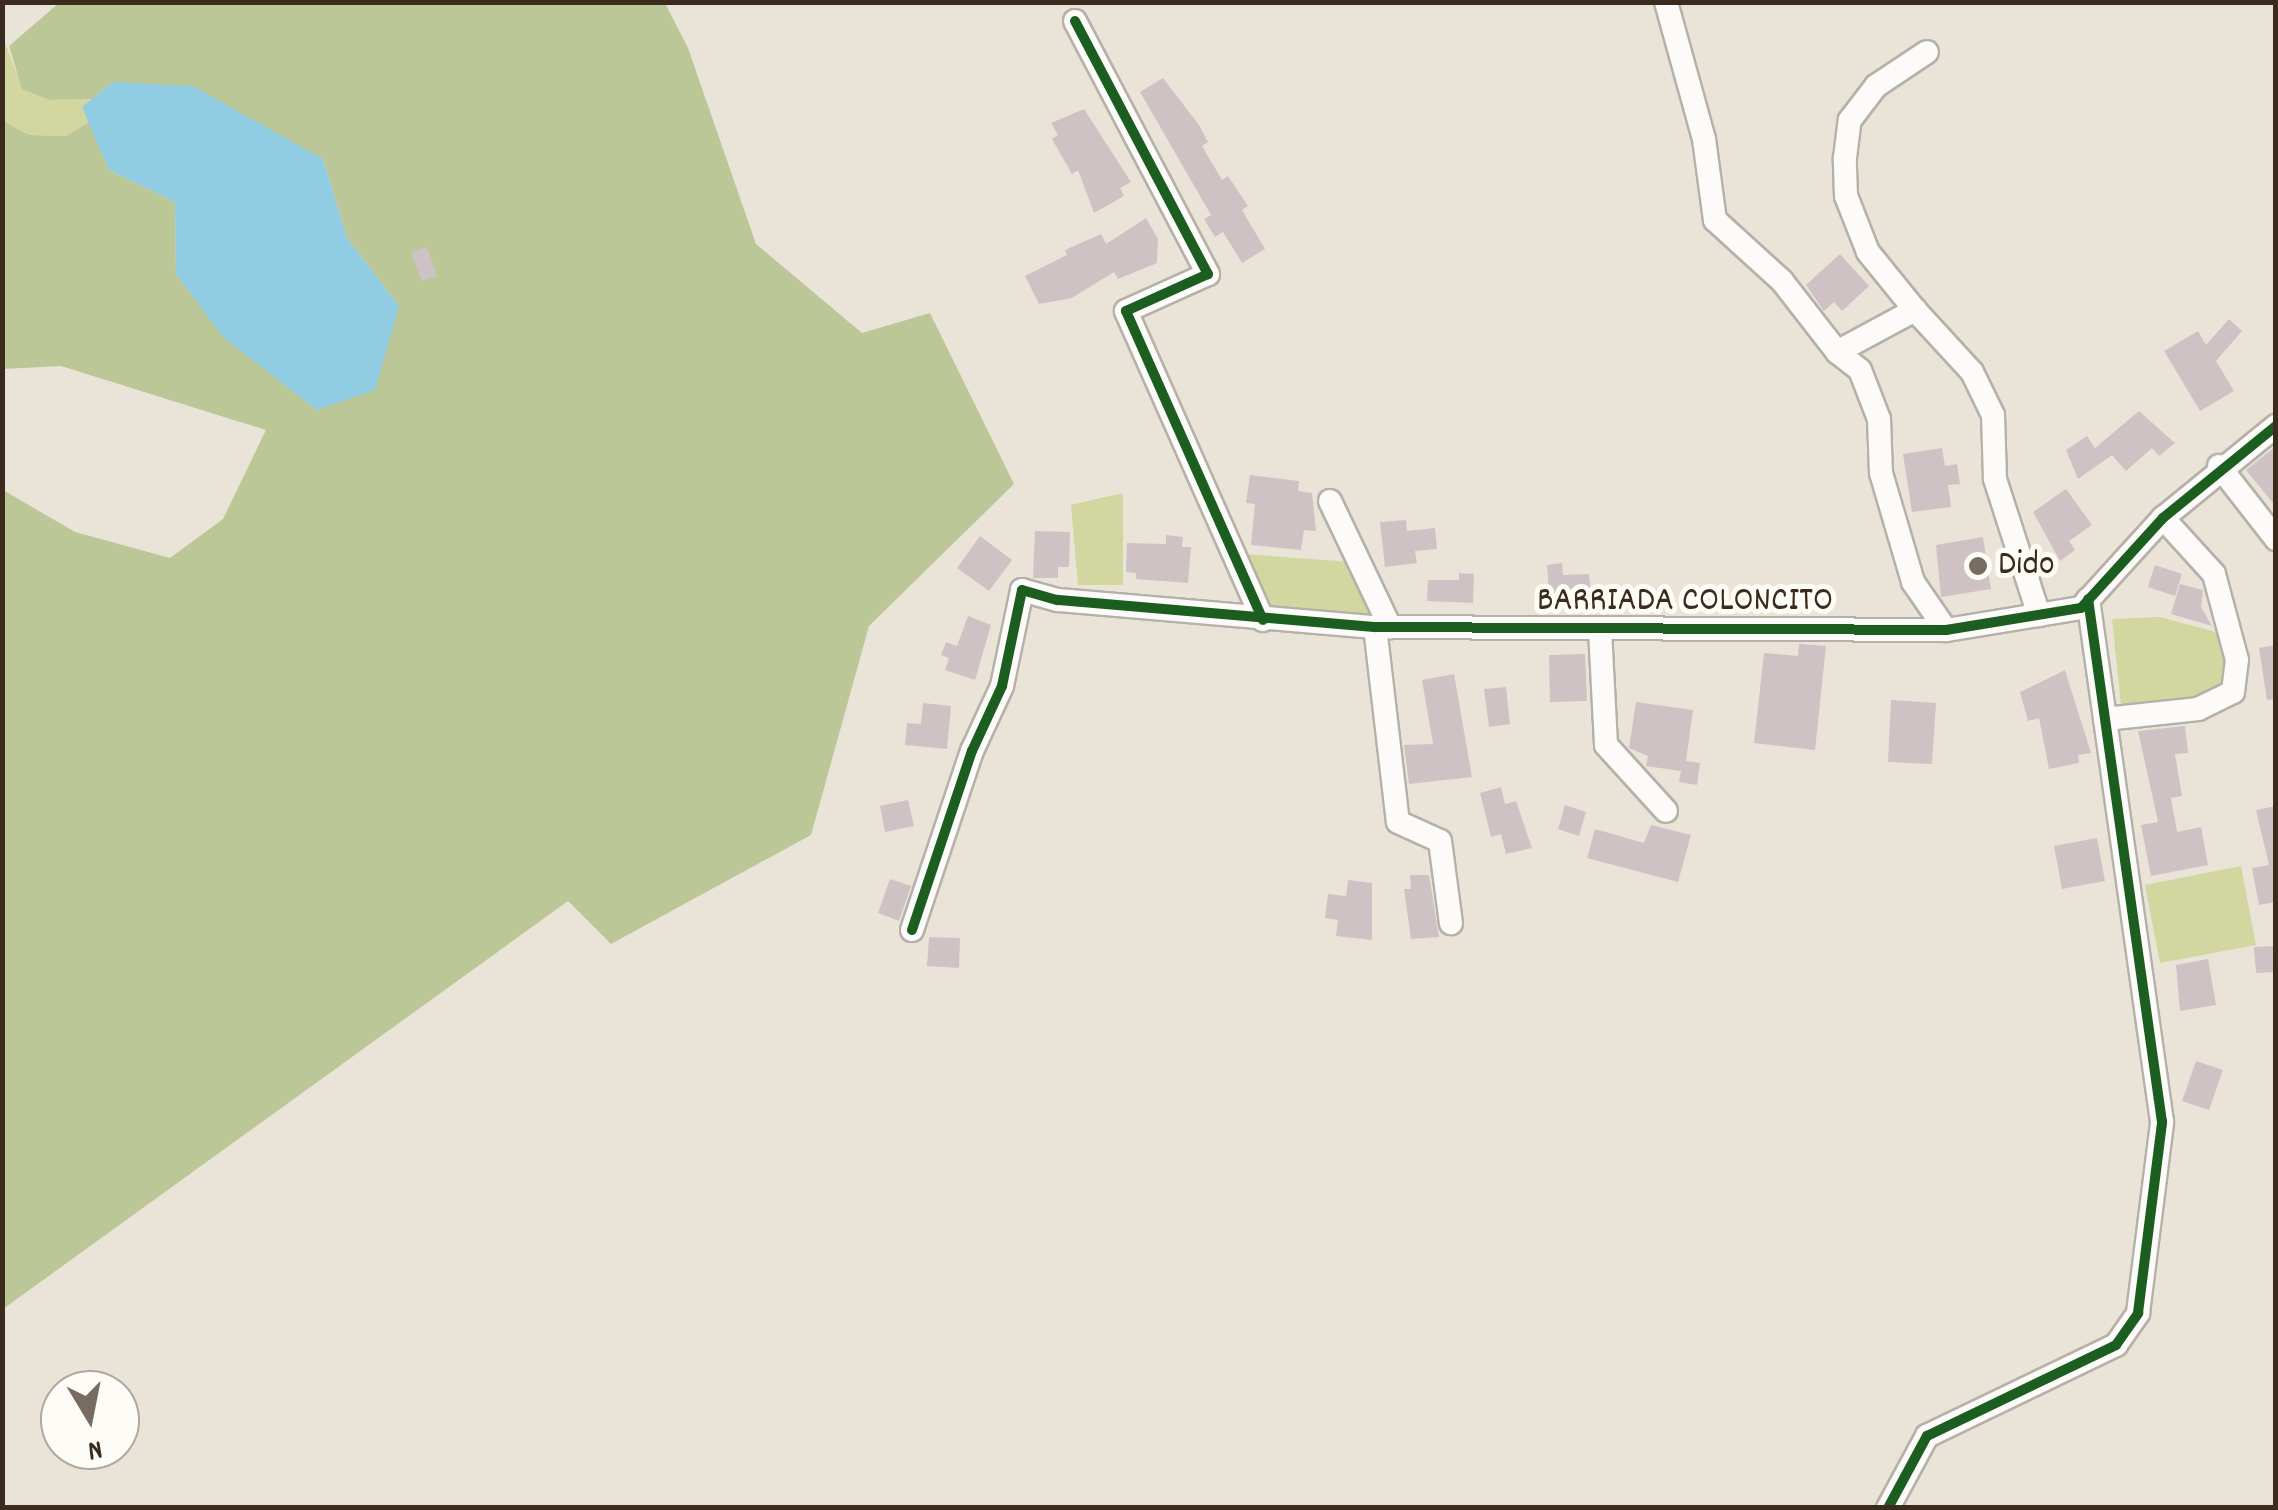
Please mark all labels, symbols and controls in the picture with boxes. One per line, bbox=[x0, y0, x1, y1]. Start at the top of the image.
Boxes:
place label: Dido bbox=[1998, 545, 2054, 587]
marker: Dido bbox=[1967, 555, 1989, 577]
street label: BARRIADA COLONCITO bbox=[1537, 581, 1833, 623]
north arrow bbox=[40, 1370, 140, 1470]
text: N bbox=[85, 1427, 105, 1468]

